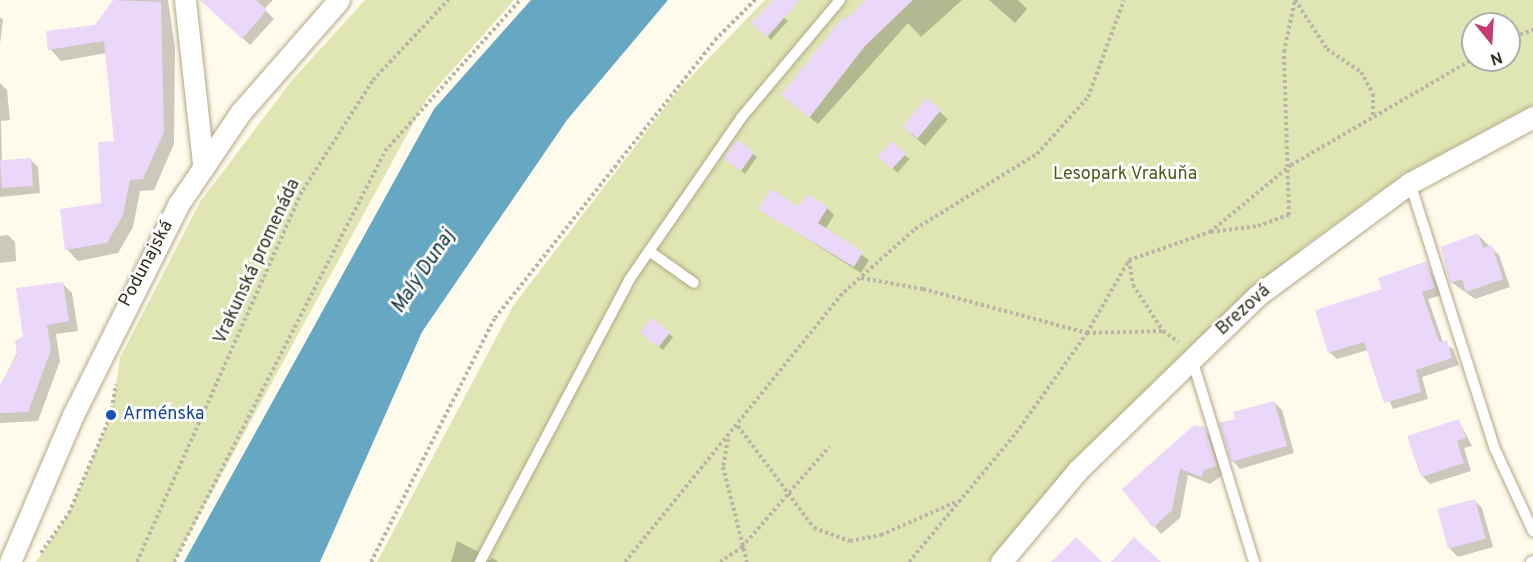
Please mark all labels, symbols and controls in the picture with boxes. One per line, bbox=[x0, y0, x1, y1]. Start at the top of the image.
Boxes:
north arrow bbox=[1461, 12, 1521, 72]
text: N bbox=[1487, 46, 1505, 69]
park label: Lesopark Vrakuňa bbox=[1053, 164, 1197, 186]
street label: Vrakunská promenáda bbox=[210, 176, 306, 348]
street label: Podunajská bbox=[115, 217, 179, 311]
water label: Malý Dunaj bbox=[387, 225, 461, 319]
street label: Brezová bbox=[1212, 281, 1276, 341]
place label: Arménska bbox=[123, 404, 204, 426]
marker: Arménska bbox=[104, 408, 118, 422]

